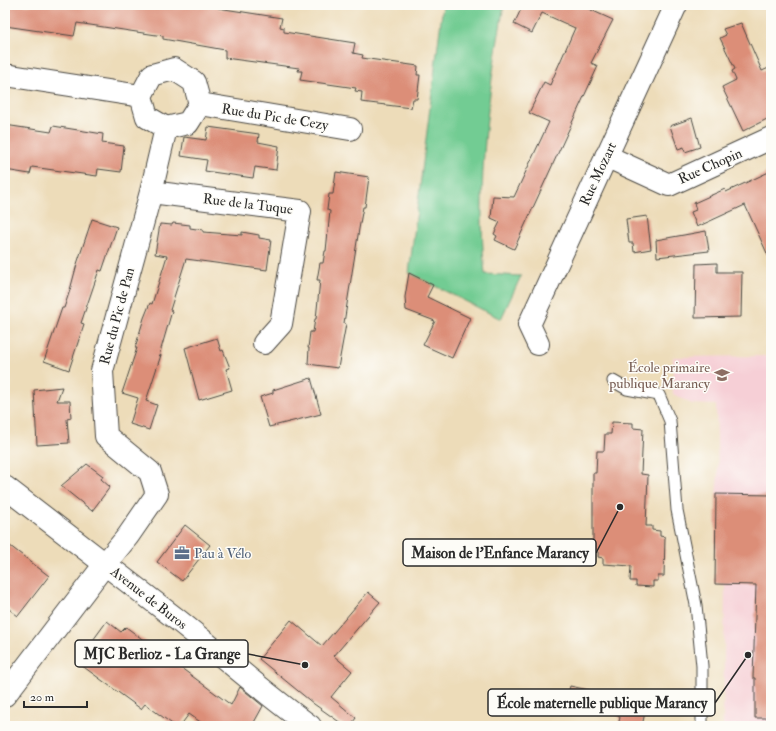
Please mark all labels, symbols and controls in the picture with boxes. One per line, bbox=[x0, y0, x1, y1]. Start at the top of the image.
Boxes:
street label: Rue du Pic de Cezy bbox=[220, 100, 331, 135]
street label: Rue Mozart bbox=[576, 139, 620, 209]
street label: Rue Chopin bbox=[675, 144, 745, 189]
street label: Rue de la Tuque bbox=[202, 190, 294, 218]
street label: Rue du Pic de Pan bbox=[96, 266, 138, 366]
place label: École primaire publique Marancy bbox=[608, 359, 711, 393]
school or university icon: École primaire publique Marancy bbox=[713, 366, 731, 384]
callout: Maison de l'Enfance Marancy bbox=[403, 539, 596, 566]
office icon: Pau à Vélo bbox=[173, 544, 191, 562]
text: Maison de l'Enfance Marancy bbox=[410, 544, 590, 564]
place label: Pau à Vélo bbox=[194, 545, 252, 562]
street label: Avenue de Buros bbox=[107, 562, 191, 633]
callout: MJC Berlioz - La Grange bbox=[75, 640, 248, 667]
text: MJC Berlioz - La Grange bbox=[82, 645, 241, 665]
scale bar bbox=[24, 683, 87, 709]
callout: École maternelle publique Marancy bbox=[488, 689, 715, 716]
text: 20 m bbox=[30, 690, 55, 705]
text: École maternelle publique Marancy bbox=[497, 692, 709, 714]

